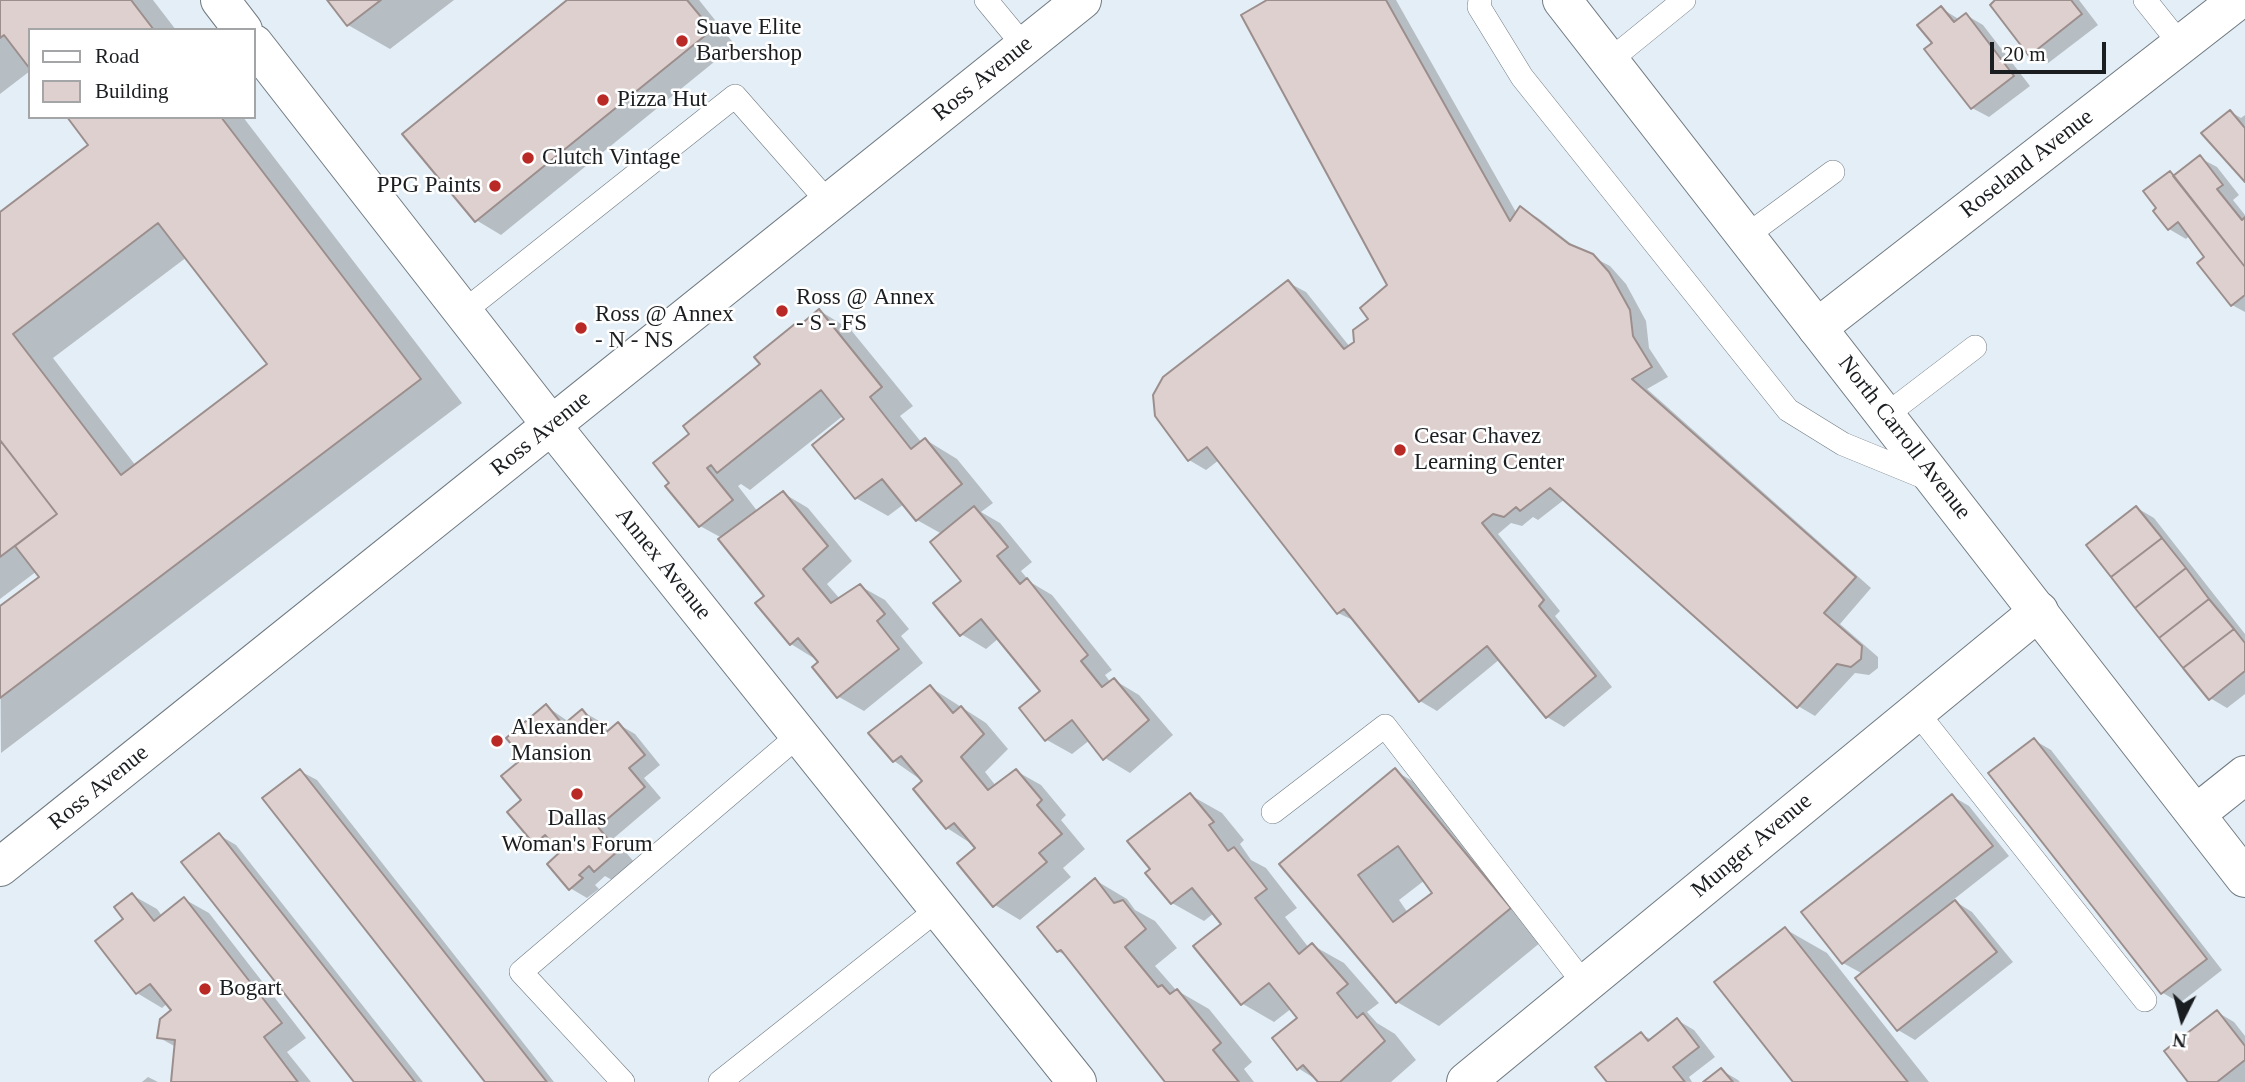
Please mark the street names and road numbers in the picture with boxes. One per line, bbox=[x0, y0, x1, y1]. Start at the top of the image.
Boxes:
street label: Ross Avenue bbox=[928, 30, 1038, 128]
street label: Roseland Avenue bbox=[1955, 104, 2099, 224]
street label: North Carroll Avenue bbox=[1832, 351, 1976, 525]
street label: Ross Avenue bbox=[486, 385, 596, 483]
street label: Annex Avenue bbox=[609, 502, 717, 626]
street label: Ross Avenue bbox=[44, 739, 154, 837]
street label: Munger Avenue bbox=[1686, 788, 1818, 904]

